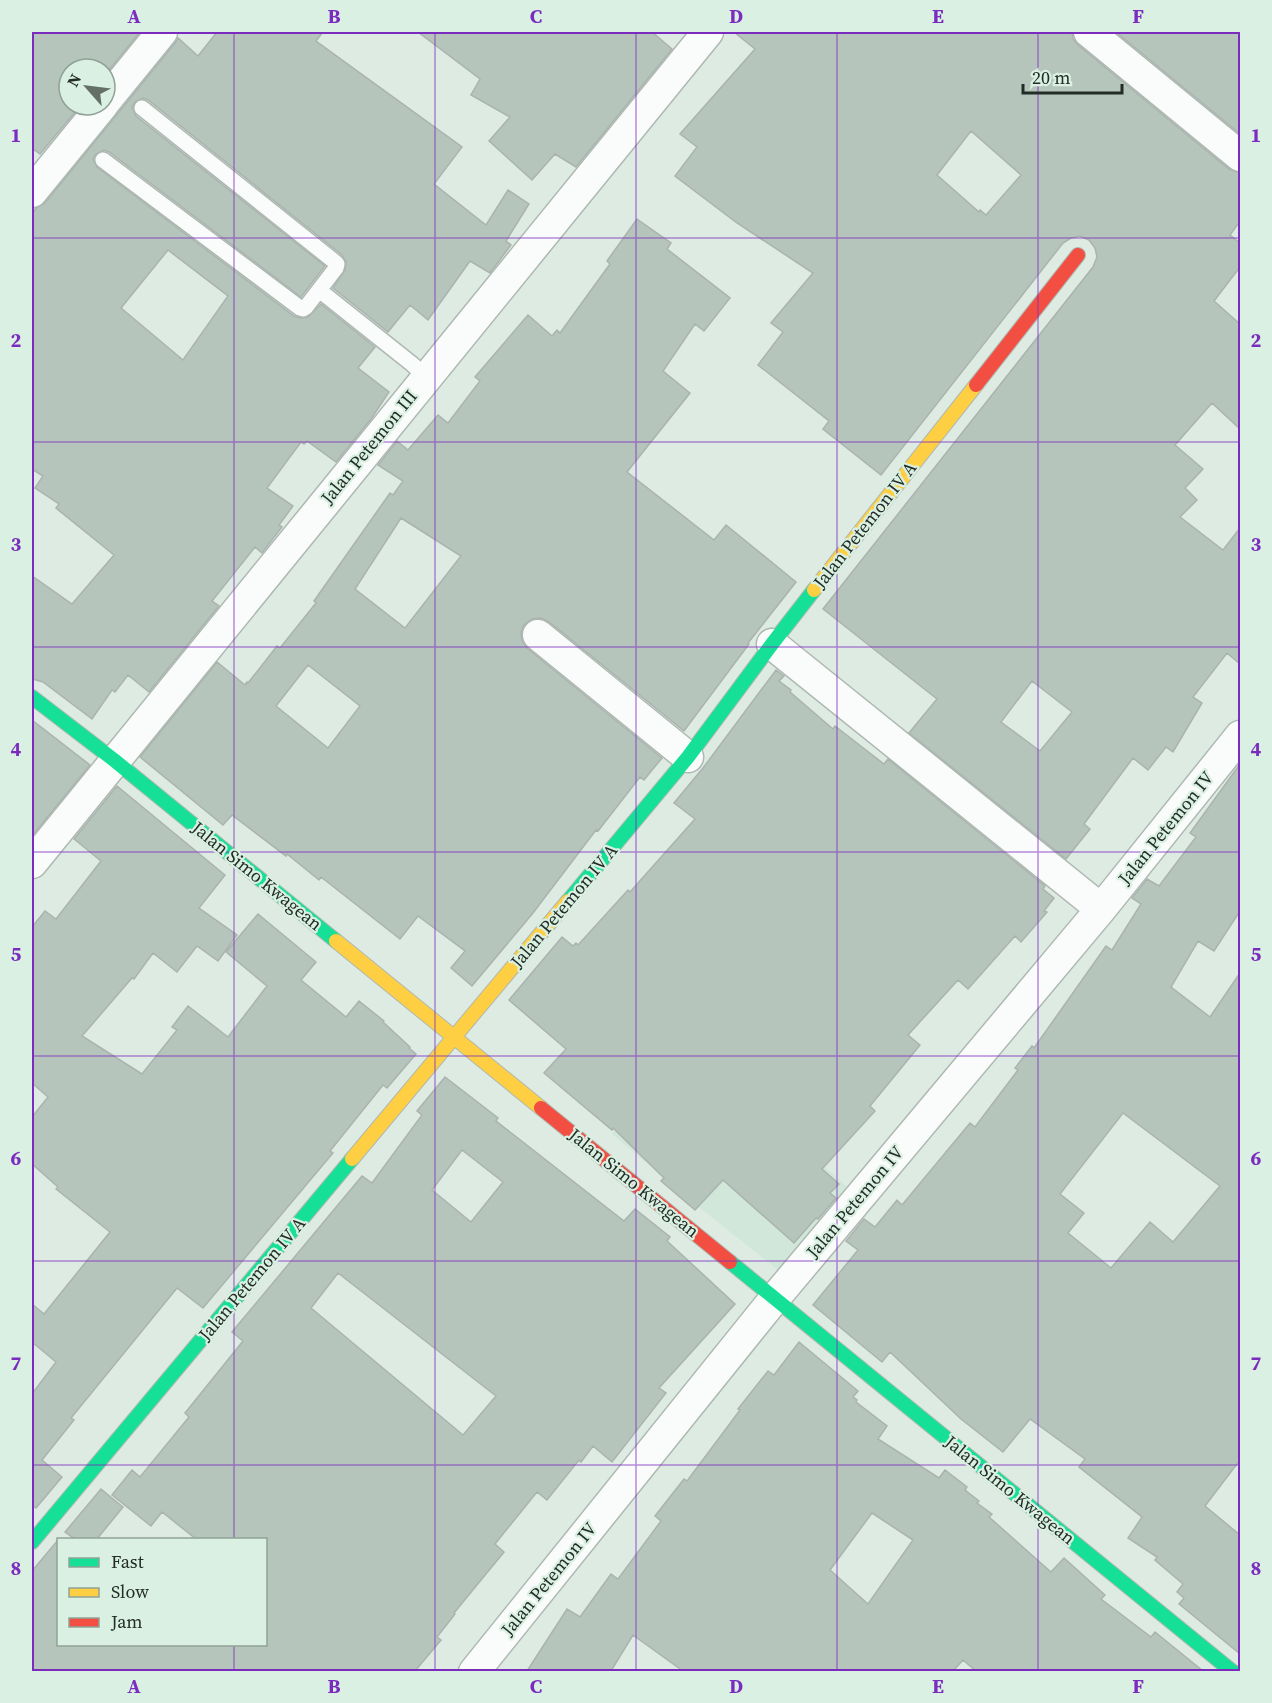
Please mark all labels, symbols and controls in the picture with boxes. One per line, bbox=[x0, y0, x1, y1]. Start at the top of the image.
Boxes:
text: A bbox=[127, 2, 141, 30]
text: B bbox=[327, 2, 341, 30]
text: C bbox=[530, 2, 542, 30]
text: D bbox=[729, 2, 743, 30]
text: E bbox=[932, 2, 944, 30]
text: F bbox=[1132, 2, 1144, 30]
north arrow bbox=[57, 57, 117, 117]
scale bar bbox=[1023, 57, 1122, 95]
text: 20 m bbox=[1032, 65, 1070, 90]
text: N bbox=[61, 69, 86, 90]
text: 1 bbox=[11, 121, 21, 149]
text: 1 bbox=[1251, 121, 1261, 149]
text: 2 bbox=[11, 326, 22, 354]
text: 2 bbox=[1251, 326, 1262, 354]
street label: Jalan Petemon III bbox=[314, 384, 423, 510]
street label: Jalan Petemon IV A bbox=[807, 456, 922, 594]
text: 3 bbox=[11, 530, 22, 558]
text: 3 bbox=[1251, 530, 1262, 558]
text: 4 bbox=[11, 735, 22, 763]
text: 4 bbox=[1251, 735, 1262, 763]
street label: Jalan Petemon IV bbox=[1111, 766, 1219, 890]
street label: Jalan Simo Kwagean bbox=[186, 815, 328, 936]
street label: Jalan Petemon IV A bbox=[504, 838, 623, 974]
text: 5 bbox=[11, 940, 22, 968]
text: 5 bbox=[1251, 940, 1262, 968]
street label: Jalan Simo Kwagean bbox=[563, 1122, 705, 1243]
street label: Jalan Petemon IV bbox=[800, 1140, 909, 1264]
text: 6 bbox=[11, 1144, 22, 1172]
text: 6 bbox=[1251, 1144, 1262, 1172]
street label: Jalan Petemon IV A bbox=[192, 1211, 311, 1347]
text: 7 bbox=[11, 1349, 22, 1377]
text: 7 bbox=[1251, 1349, 1262, 1377]
street label: Jalan Simo Kwagean bbox=[939, 1429, 1081, 1550]
street label: Jalan Petemon IV bbox=[494, 1517, 602, 1641]
legend bbox=[57, 1538, 267, 1646]
text: Fast bbox=[111, 1549, 144, 1574]
text: 8 bbox=[11, 1554, 21, 1582]
text: 8 bbox=[1251, 1554, 1261, 1582]
text: Slow bbox=[111, 1579, 149, 1604]
text: Jam bbox=[110, 1609, 143, 1634]
text: A bbox=[127, 1672, 141, 1700]
text: B bbox=[327, 1672, 341, 1700]
text: C bbox=[530, 1672, 542, 1700]
text: D bbox=[729, 1672, 743, 1700]
text: E bbox=[932, 1672, 944, 1700]
text: F bbox=[1132, 1672, 1144, 1700]

